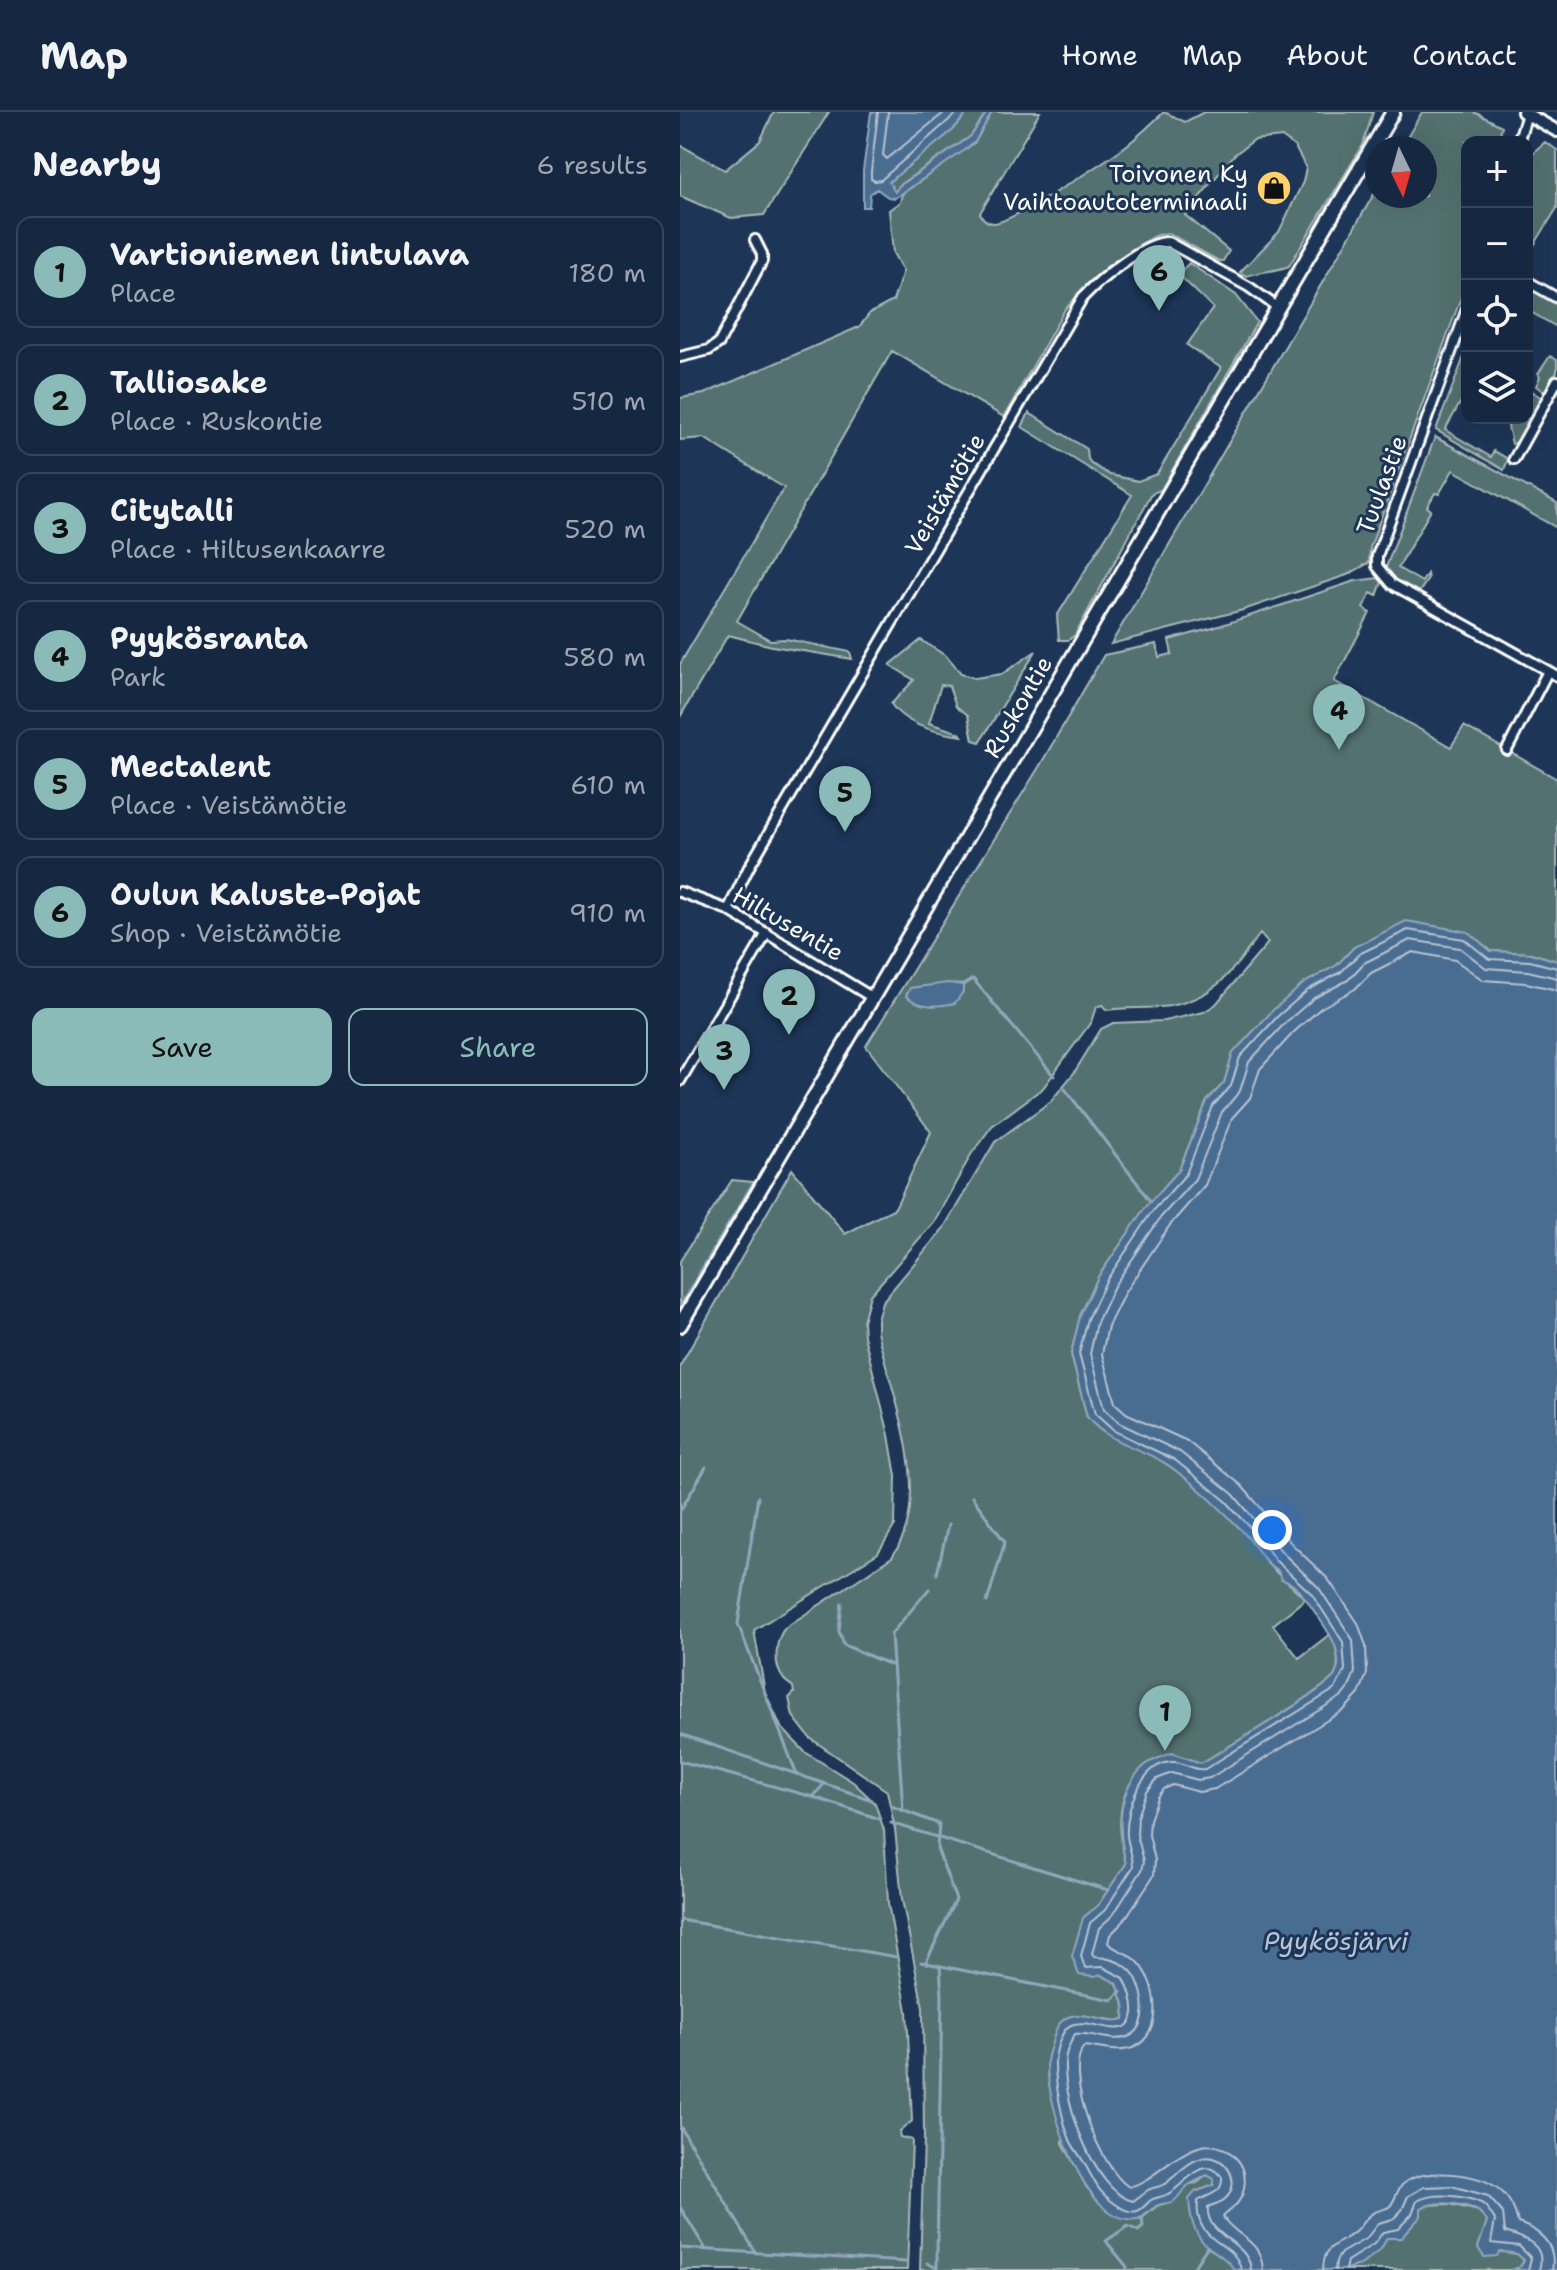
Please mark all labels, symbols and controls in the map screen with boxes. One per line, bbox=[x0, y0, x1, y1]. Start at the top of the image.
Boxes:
text: Map bbox=[40, 30, 128, 81]
text: Home bbox=[1061, 36, 1138, 74]
text: Map bbox=[1182, 36, 1242, 74]
text: About bbox=[1286, 36, 1368, 74]
text: Contact bbox=[1412, 36, 1517, 74]
north arrow bbox=[1365, 136, 1437, 208]
map controls bbox=[1461, 136, 1533, 424]
button: + bbox=[1461, 136, 1533, 208]
text: Nearby bbox=[32, 141, 162, 187]
text: 6 results bbox=[536, 147, 648, 182]
place label: Toivonen Ky Vaihtoautoterminaali bbox=[1003, 158, 1248, 218]
shop icon: Toivonen Ky Vaihtoautoterminaali bbox=[1255, 169, 1293, 207]
button: − bbox=[1461, 208, 1533, 280]
text: Vartioniemen lintulava bbox=[110, 234, 469, 275]
pin: 6 bbox=[1133, 245, 1185, 311]
text: 1 bbox=[54, 255, 66, 290]
text: 180 m bbox=[568, 255, 646, 290]
text: Place bbox=[110, 275, 176, 310]
button: locate bbox=[1461, 280, 1533, 352]
button: layers bbox=[1461, 352, 1533, 424]
text: Talliosake bbox=[110, 362, 268, 403]
text: 2 bbox=[51, 383, 69, 418]
text: 510 m bbox=[572, 383, 646, 418]
text: Place · Ruskontie bbox=[110, 403, 323, 438]
street label: Veistämötie bbox=[897, 428, 993, 560]
street label: Tuulastie bbox=[1349, 431, 1415, 539]
text: Citytalli bbox=[110, 490, 234, 531]
text: 3 bbox=[51, 511, 69, 546]
text: 520 m bbox=[565, 511, 646, 546]
text: Place · Hiltusenkaarre bbox=[110, 531, 386, 566]
text: Pyykösranta bbox=[110, 618, 308, 659]
text: 4 bbox=[51, 639, 69, 674]
text: 580 m bbox=[564, 639, 646, 674]
street label: Ruskontie bbox=[976, 650, 1060, 764]
text: Park bbox=[110, 659, 166, 694]
pin: 4 bbox=[1313, 684, 1365, 750]
text: Mectalent bbox=[110, 746, 271, 787]
pin: 5 bbox=[819, 766, 871, 832]
text: 5 bbox=[52, 767, 68, 802]
text: 610 m bbox=[570, 767, 646, 802]
text: Place · Veistämötie bbox=[110, 787, 348, 822]
text: Oulun Kaluste-Pojat bbox=[110, 874, 421, 915]
street label: Hiltusentie bbox=[726, 879, 850, 969]
text: 6 bbox=[51, 895, 69, 930]
text: 910 m bbox=[569, 895, 646, 930]
text: Shop · Veistämötie bbox=[110, 915, 342, 950]
pin: 2 bbox=[763, 969, 815, 1035]
button: Save bbox=[32, 1008, 332, 1086]
button: Share bbox=[348, 1008, 648, 1086]
pin: 3 bbox=[698, 1024, 750, 1090]
your location bbox=[1252, 1510, 1292, 1550]
pin: 1 bbox=[1139, 1685, 1191, 1751]
water label: Pyykösjärvi bbox=[1264, 1923, 1409, 1958]

